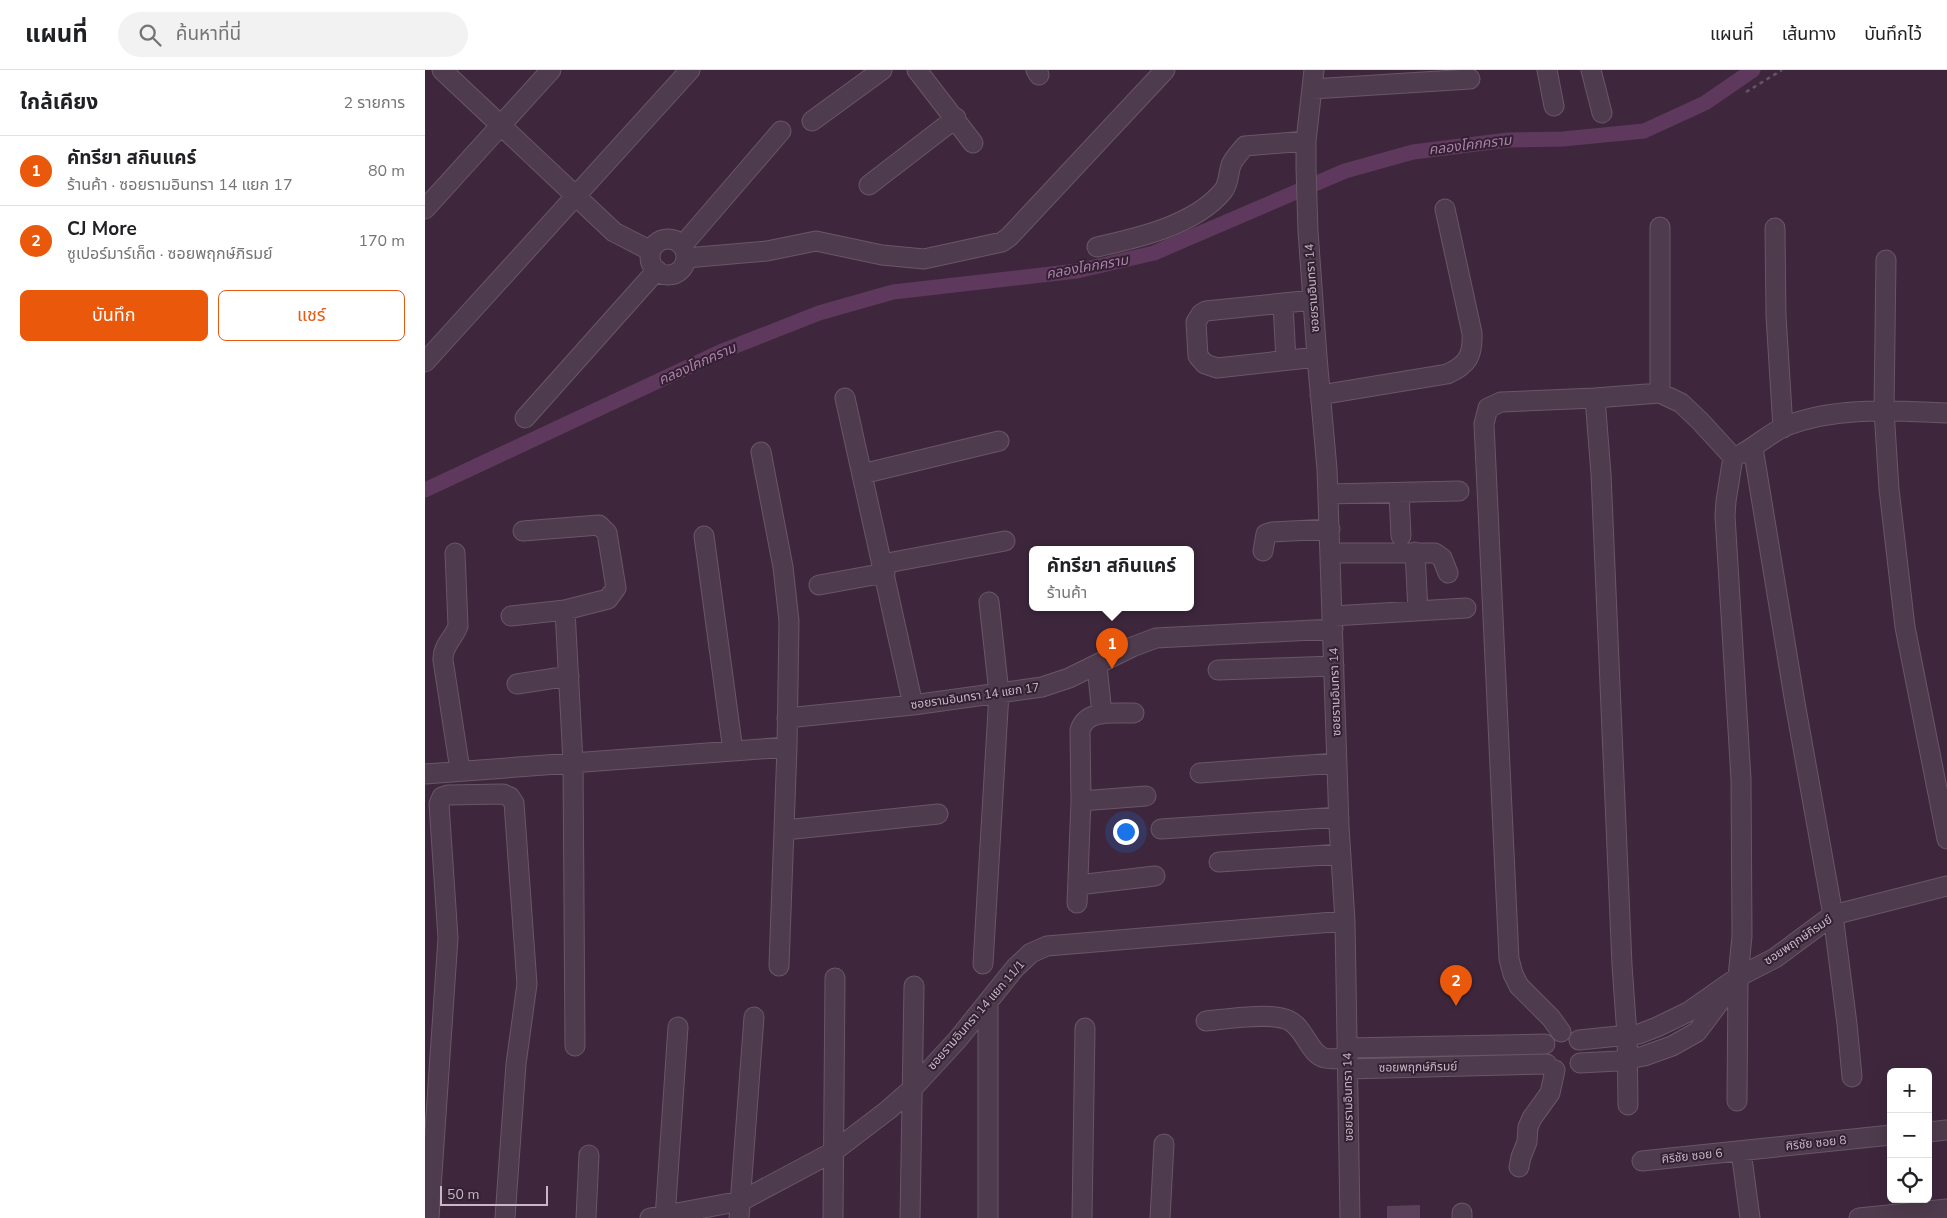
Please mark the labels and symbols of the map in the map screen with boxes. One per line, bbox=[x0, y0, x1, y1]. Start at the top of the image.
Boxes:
water label: คลองโคกคราม bbox=[1428, 130, 1514, 159]
street label: ซอยรามอินทรา 14 bbox=[1301, 243, 1323, 333]
water label: คลองโคกคราม bbox=[1044, 250, 1131, 284]
water label: คลองโคกคราม bbox=[655, 338, 740, 390]
pin: 1 bbox=[1096, 628, 1128, 669]
street label: ซอยรามอินทรา 14 bbox=[1325, 647, 1345, 737]
street label: ซอยรามอินทรา 14 แยก 17 bbox=[910, 679, 1040, 713]
your location bbox=[1113, 819, 1139, 845]
street label: ซอยพฤกษ์ภิรมย์ bbox=[1761, 911, 1835, 969]
street label: ซอยรามอินทรา 14 แยก 11/1 bbox=[924, 957, 1028, 1073]
pin: 2 bbox=[1440, 965, 1472, 1006]
street label: ซอยรามอินทรา 14 bbox=[1339, 1053, 1357, 1141]
street label: ซอยพฤกษ์ภิรมย์ bbox=[1378, 1058, 1458, 1076]
street label: ศิริชัย ซอย 8 bbox=[1785, 1132, 1847, 1154]
street label: ศิริชัย ซอย 6 bbox=[1661, 1145, 1723, 1167]
scale bar bbox=[440, 1183, 547, 1206]

